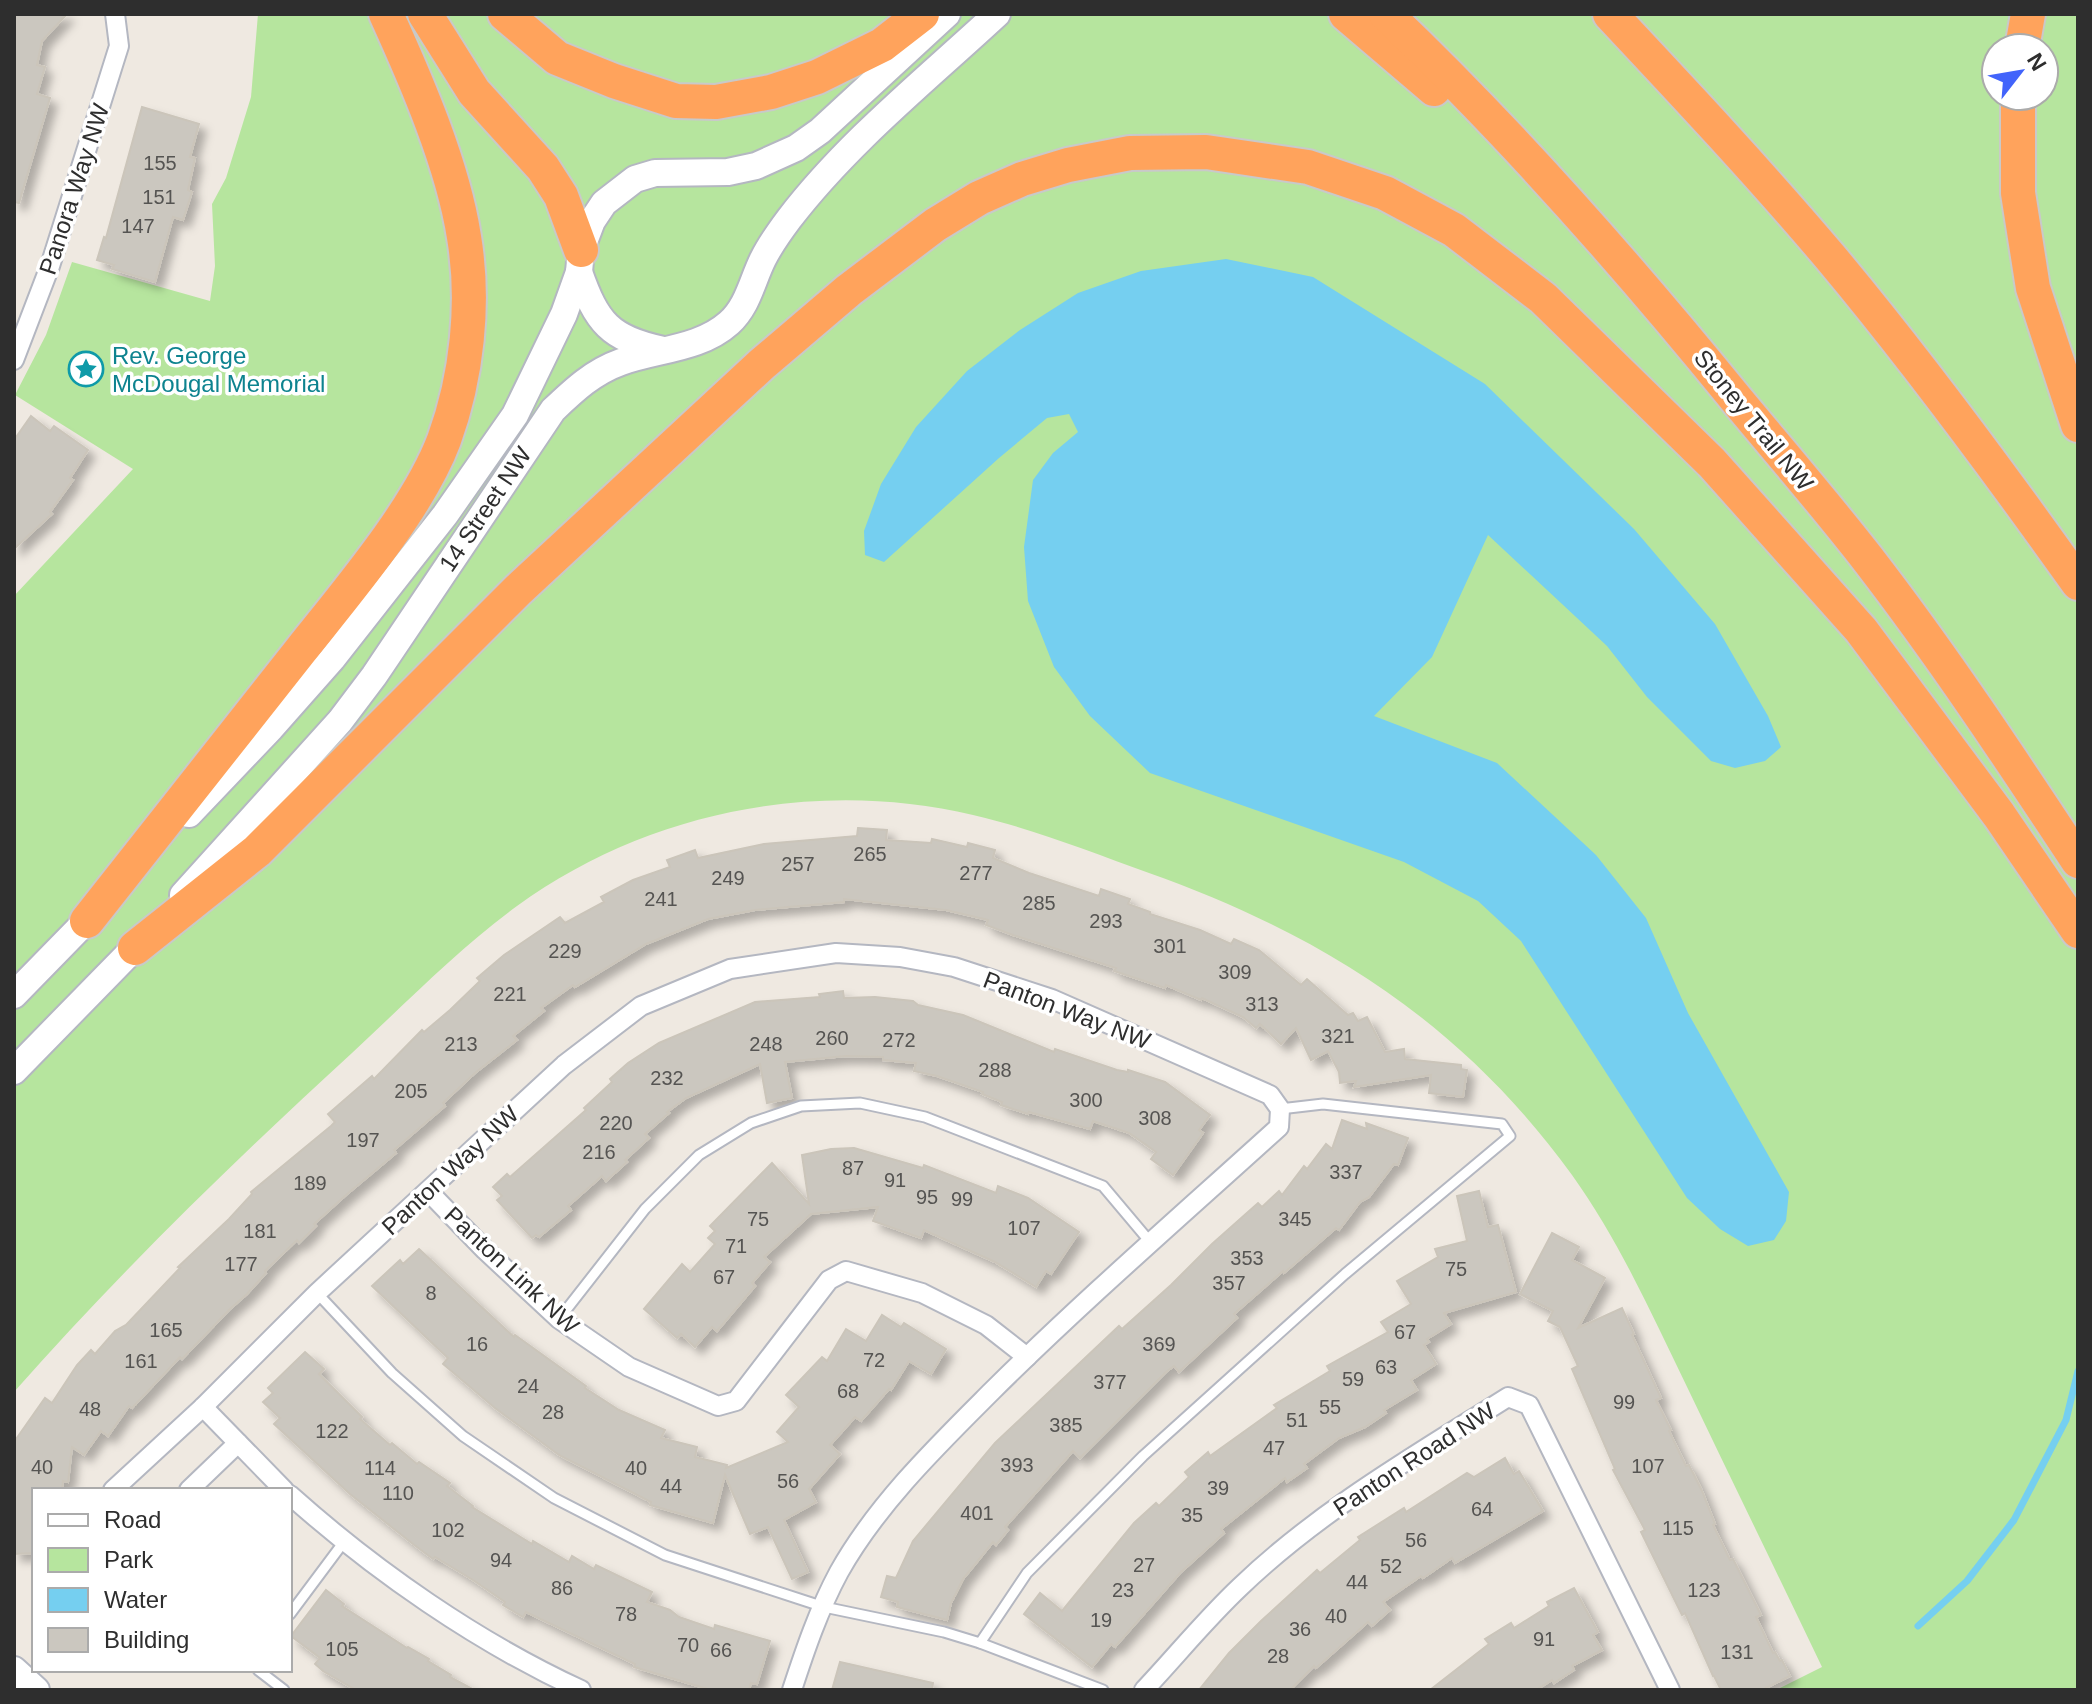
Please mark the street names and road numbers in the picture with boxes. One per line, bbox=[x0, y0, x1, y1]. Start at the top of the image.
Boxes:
street label: Panora Way NW bbox=[34, 100, 114, 278]
street label: Stoney Trail NW bbox=[1689, 344, 1819, 496]
street label: 14 Street NW bbox=[434, 441, 537, 576]
street label: Panton Way NW bbox=[980, 966, 1155, 1054]
street label: Panton Way NW bbox=[376, 1100, 524, 1240]
street label: Panton Link NW bbox=[439, 1201, 585, 1339]
street label: Panton Road NW bbox=[1328, 1397, 1500, 1521]

